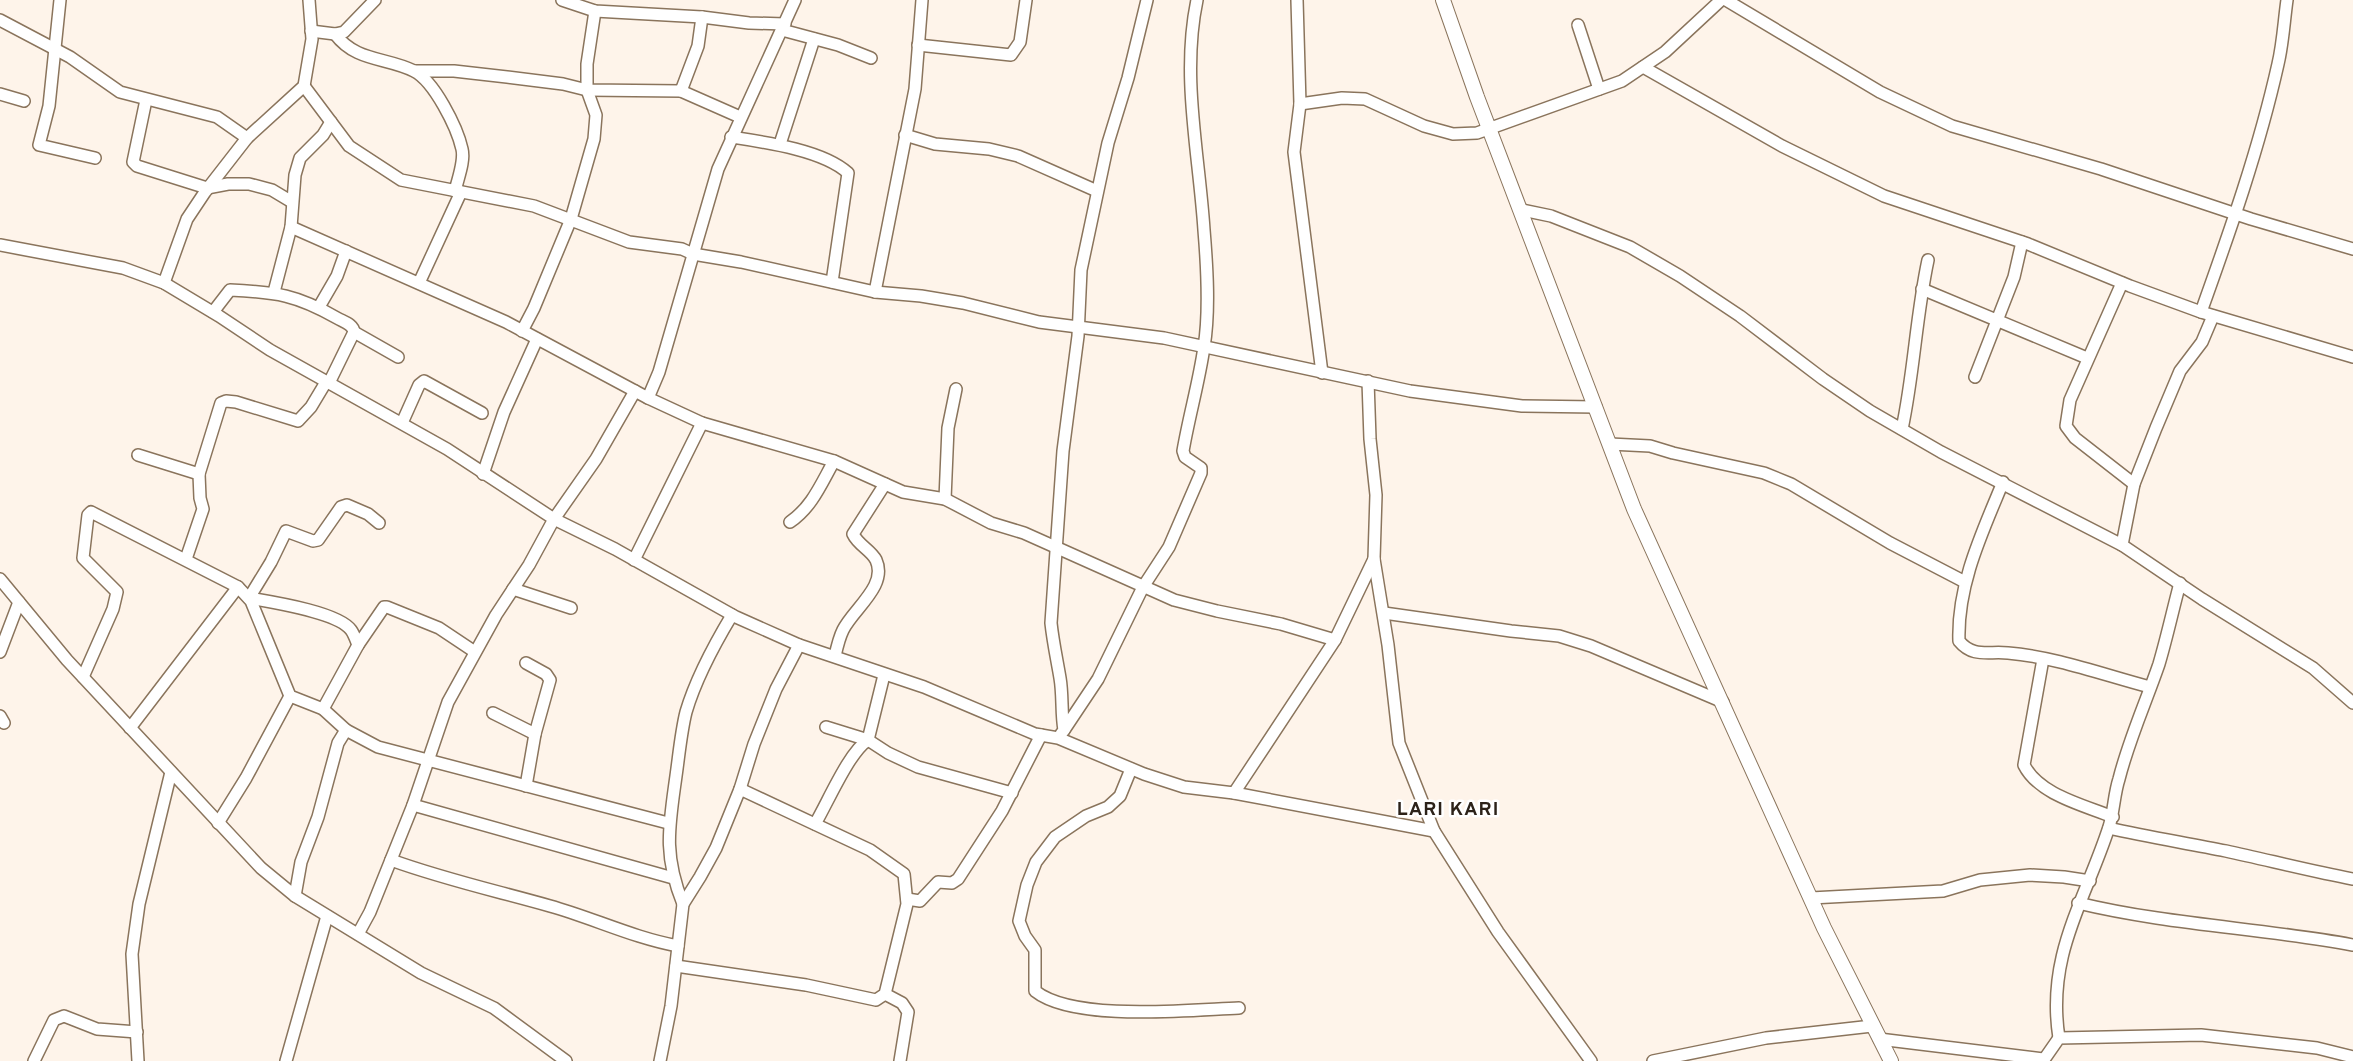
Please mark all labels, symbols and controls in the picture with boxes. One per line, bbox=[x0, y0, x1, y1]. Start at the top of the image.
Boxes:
district label: LARI KARI bbox=[1397, 798, 1499, 822]

